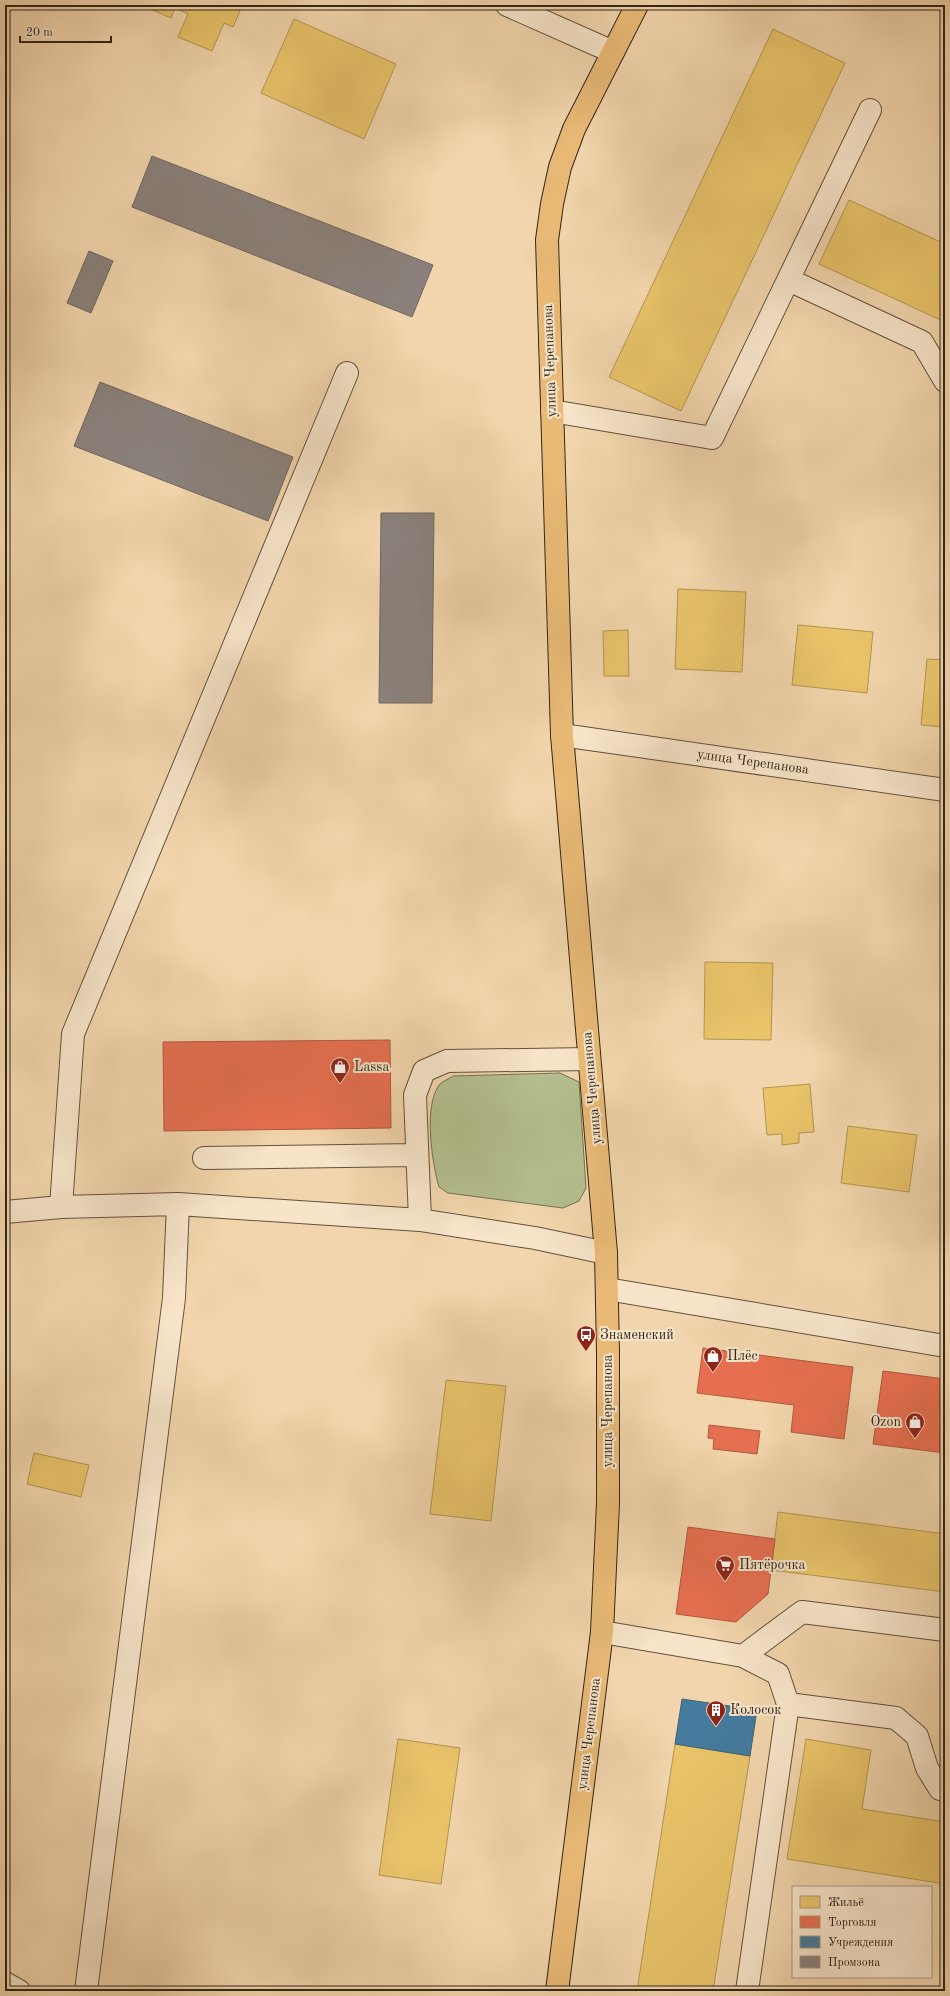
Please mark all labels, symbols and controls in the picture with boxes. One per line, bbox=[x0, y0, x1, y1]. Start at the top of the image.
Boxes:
scale bar bbox=[20, 18, 111, 44]
text: 20 m bbox=[26, 27, 53, 39]
street label: улица Черепанова bbox=[541, 304, 559, 418]
street label: улица Черепанова bbox=[696, 747, 810, 777]
street label: улица Черепанова bbox=[580, 1031, 604, 1145]
shop icon: Lassa bbox=[329, 1056, 351, 1084]
place label: Lassa bbox=[354, 1060, 389, 1074]
bus stop icon: Знаменский bbox=[575, 1324, 597, 1352]
place label: Знаменский bbox=[600, 1328, 674, 1342]
shop icon: Плёс bbox=[702, 1345, 724, 1373]
place label: Плёс bbox=[727, 1349, 758, 1363]
street label: улица Черепанова bbox=[601, 1354, 615, 1467]
shop icon: Ozon bbox=[904, 1411, 926, 1439]
place label: Ozon bbox=[871, 1415, 901, 1429]
supermarket icon: Пятёрочка bbox=[714, 1554, 736, 1582]
place label: Пятёрочка bbox=[739, 1558, 806, 1572]
street label: улица Черепанова bbox=[575, 1677, 603, 1791]
building icon: Колосок bbox=[705, 1699, 727, 1727]
place label: Колосок bbox=[730, 1703, 781, 1717]
legend bbox=[792, 1886, 932, 1978]
text: Жильё bbox=[828, 1897, 864, 1909]
text: Торговля bbox=[828, 1917, 877, 1929]
text: Учреждения bbox=[828, 1937, 893, 1949]
text: Промзона bbox=[828, 1957, 880, 1969]

